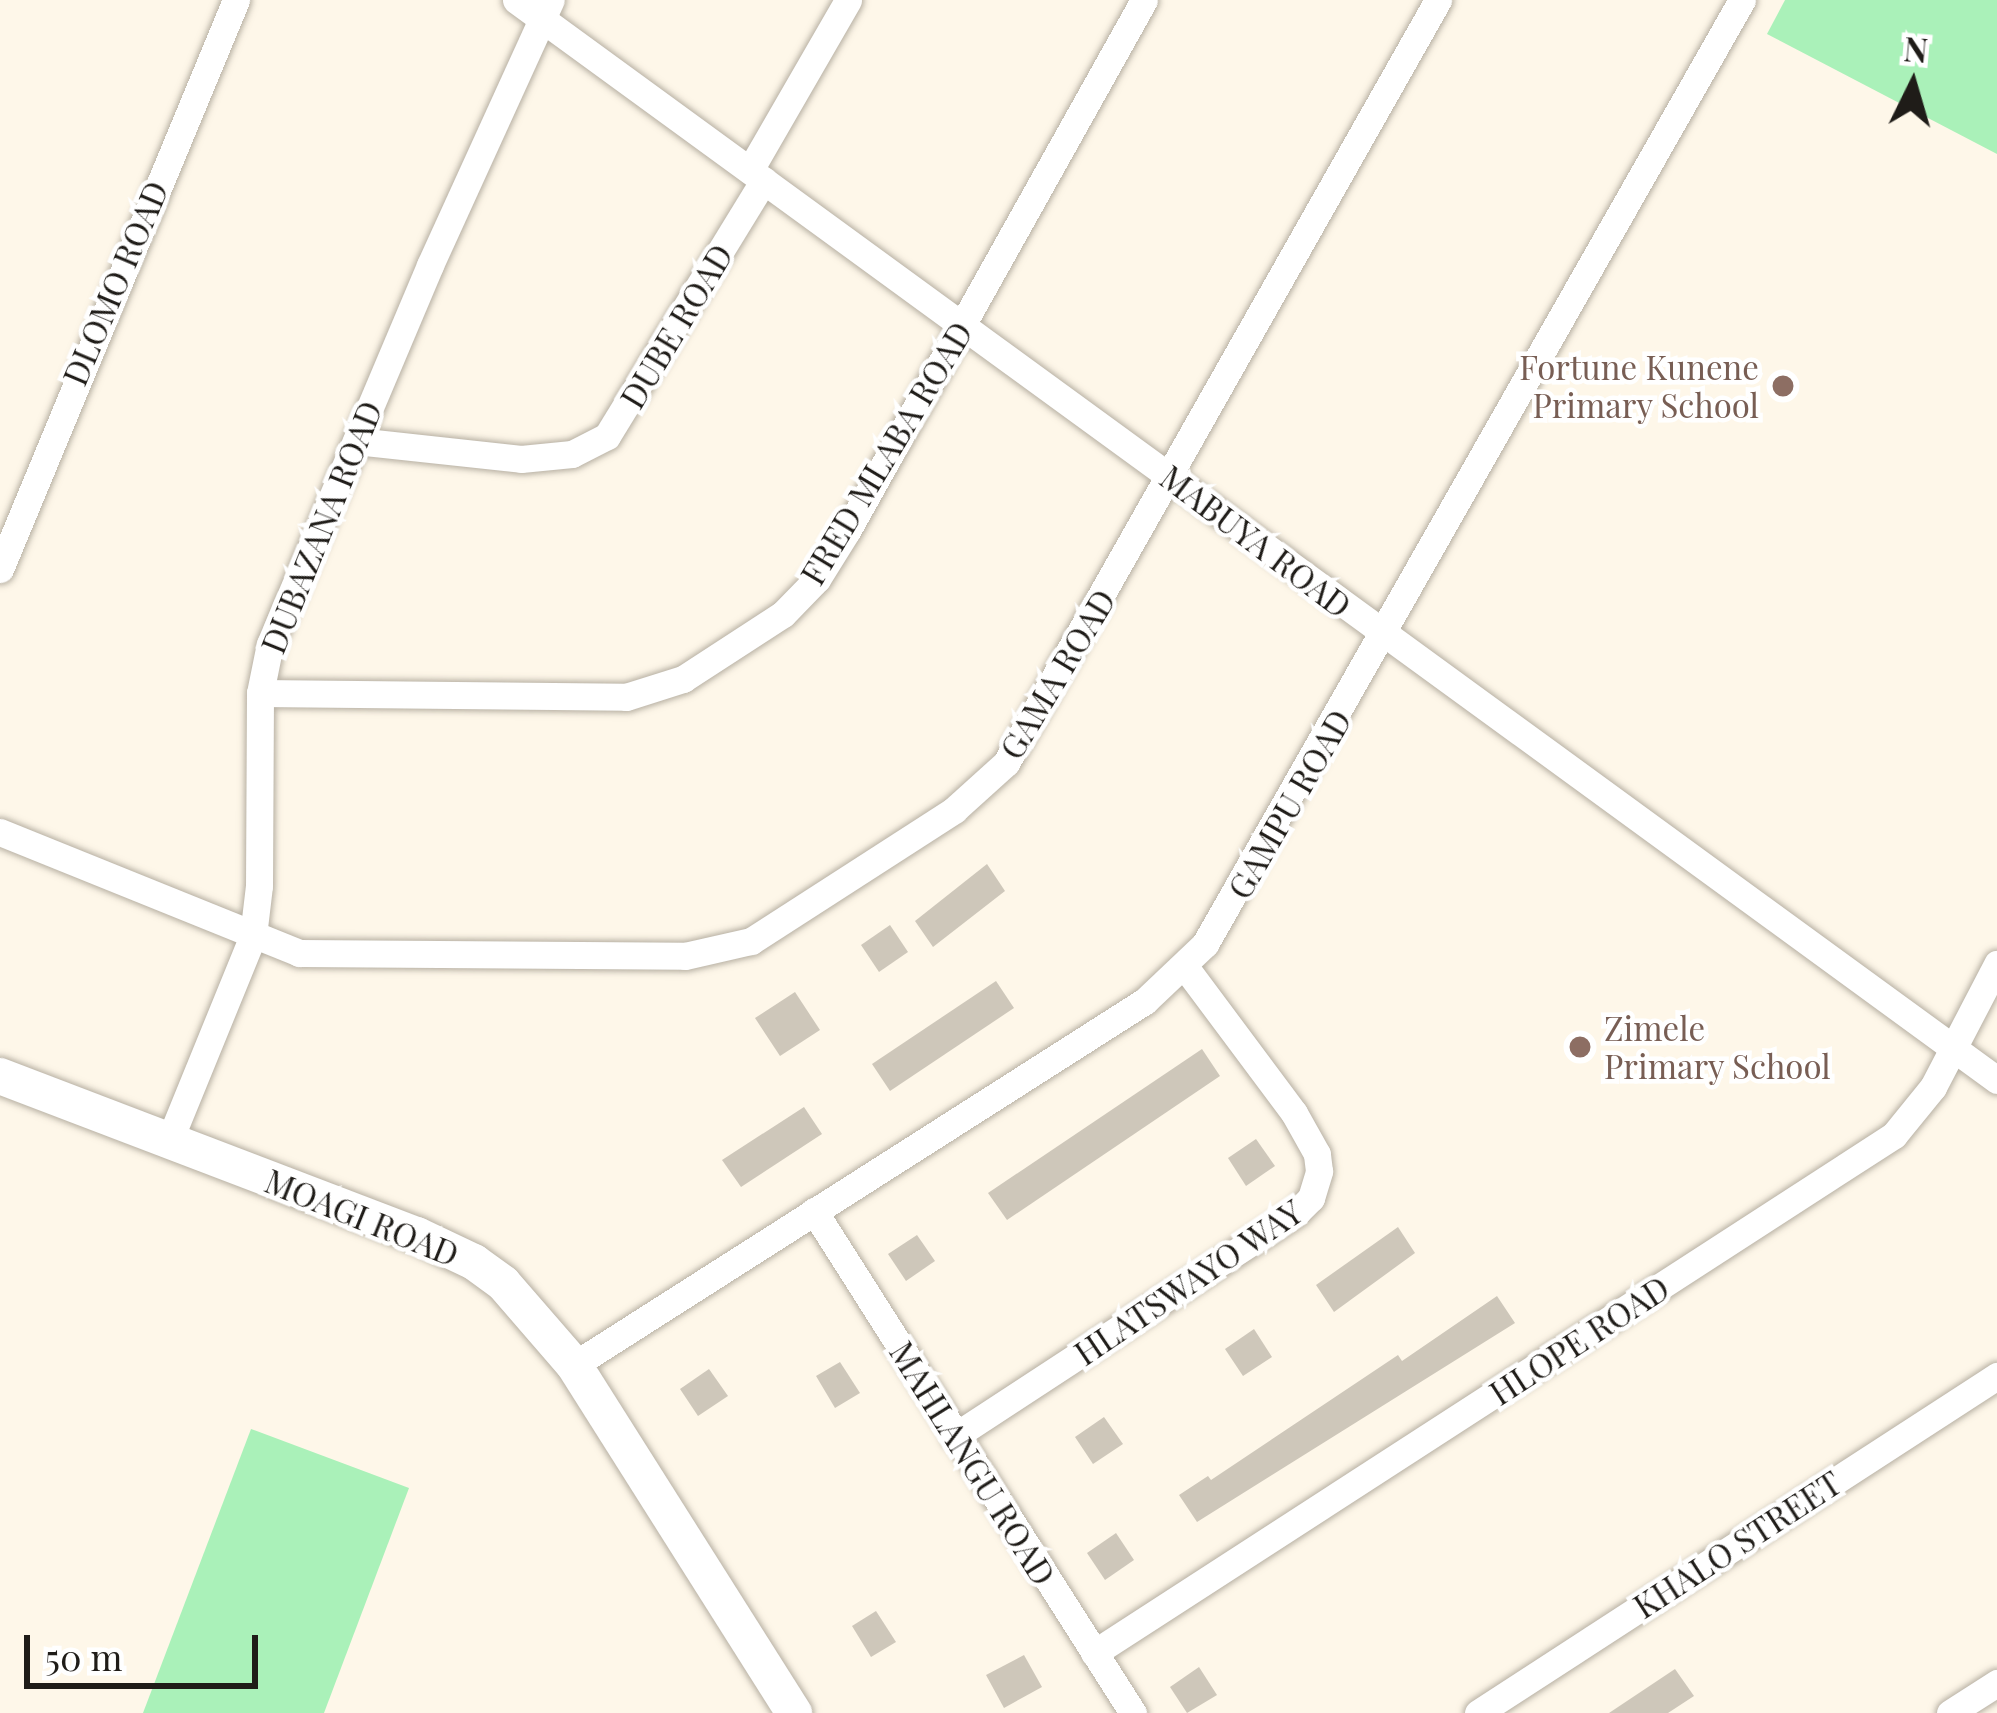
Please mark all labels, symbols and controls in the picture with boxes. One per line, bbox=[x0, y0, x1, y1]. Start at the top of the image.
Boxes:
north arrow bbox=[1853, 24, 1973, 144]
text: N bbox=[1902, 25, 1930, 71]
street label: DLOMO ROAD bbox=[54, 175, 176, 391]
street label: DUBE ROAD bbox=[612, 237, 740, 415]
street label: FRED MLABA ROAD bbox=[792, 315, 980, 591]
place label: Fortune Kunene Primary School bbox=[1519, 347, 1759, 425]
marker: Fortune Kunene Primary School bbox=[1770, 373, 1796, 399]
street label: DUBAZANA ROAD bbox=[252, 395, 390, 659]
street label: MABUYA ROAD bbox=[1153, 457, 1359, 625]
street label: GAMA ROAD bbox=[991, 582, 1123, 766]
street label: GAMPU ROAD bbox=[1219, 703, 1359, 905]
place label: Zimele Primary School bbox=[1604, 1008, 1831, 1086]
marker: Zimele Primary School bbox=[1567, 1034, 1593, 1060]
street label: MOAGI ROAD bbox=[260, 1160, 464, 1274]
street label: HLATSWAYO WAY bbox=[1066, 1191, 1310, 1373]
street label: HLOPE ROAD bbox=[1482, 1267, 1676, 1413]
street label: MAHLANGU ROAD bbox=[882, 1334, 1064, 1592]
street label: KHALO STREET bbox=[1626, 1462, 1848, 1626]
scale bar bbox=[30, 1611, 264, 1685]
text: 50 m bbox=[45, 1632, 122, 1680]

